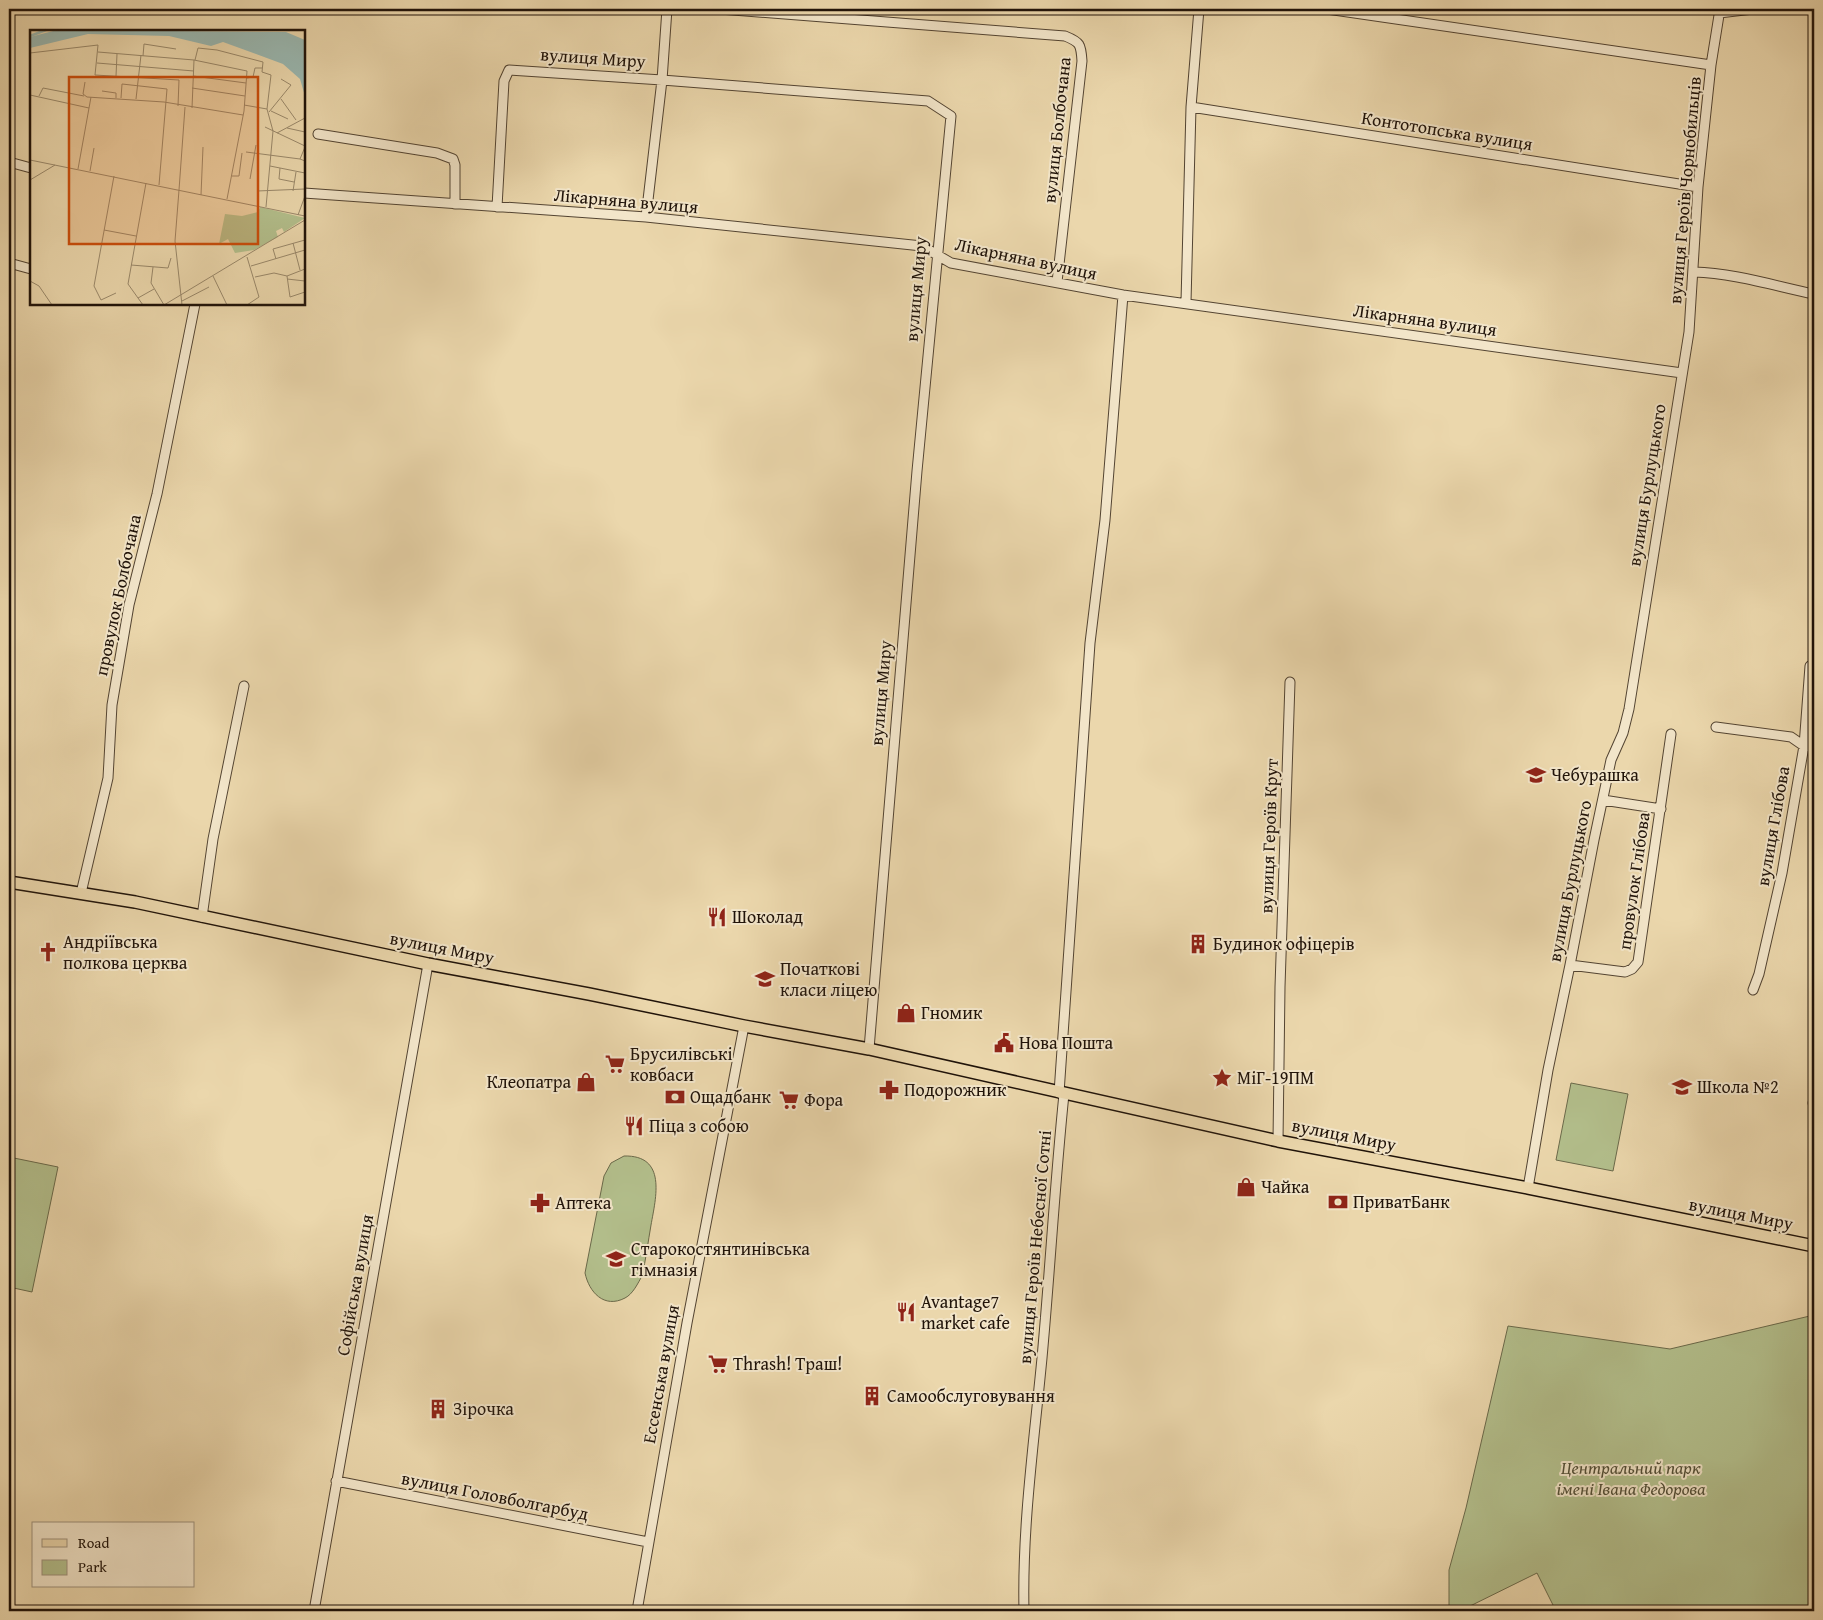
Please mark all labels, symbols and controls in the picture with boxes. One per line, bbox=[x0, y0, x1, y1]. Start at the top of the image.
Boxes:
inset map bbox=[30, 30, 305, 305]
street label: вулиця Миру bbox=[539, 40, 647, 75]
street label: вулиця Болбочана bbox=[1035, 55, 1078, 204]
street label: вулиця Героїв Чорнобильців bbox=[1661, 75, 1708, 305]
street label: Контотопська вулиця bbox=[1360, 104, 1535, 157]
street label: Лікарняна вулиця bbox=[553, 181, 699, 220]
street label: Лікарняна вулиця bbox=[953, 230, 1100, 287]
street label: вулиця Миру bbox=[897, 235, 934, 343]
street label: Лікарняна вулиця bbox=[1352, 296, 1499, 343]
street label: вулиця Бурлуцького bbox=[1620, 402, 1673, 568]
street label: провулок Болбочана bbox=[87, 511, 148, 678]
street label: вулиця Миру bbox=[862, 639, 899, 747]
street label: вулиця Героїв Крут bbox=[1252, 758, 1285, 914]
place label: Чебурашка bbox=[1551, 761, 1639, 788]
street label: вулиця Глібова bbox=[1749, 763, 1796, 888]
school or university icon: Чебурашка bbox=[1525, 764, 1547, 786]
street label: вулиця Бурлуцького bbox=[1541, 798, 1598, 964]
street label: провулок Глібова bbox=[1610, 810, 1657, 952]
place label: Шоколад bbox=[732, 903, 803, 930]
restaurant icon: Шоколад bbox=[706, 906, 728, 928]
street label: вулиця Миру bbox=[388, 924, 496, 971]
place label: Андріївська полкова церква bbox=[63, 928, 188, 976]
place label: Будинок офіцерів bbox=[1213, 930, 1355, 957]
building icon: Будинок офіцерів bbox=[1187, 933, 1209, 955]
church icon: Андріївська полкова церква bbox=[37, 941, 59, 963]
place label: Початкові класи ліцею bbox=[780, 955, 877, 1003]
school or university icon: Початкові класи ліцею bbox=[754, 968, 776, 990]
place label: Гномик bbox=[921, 999, 983, 1026]
shop icon: Гномик bbox=[895, 1002, 917, 1024]
place label: Нова Пошта bbox=[1019, 1029, 1114, 1056]
public building icon: Нова Пошта bbox=[993, 1032, 1015, 1054]
place label: Брусилівські ковбаси bbox=[630, 1040, 732, 1088]
supermarket icon: Брусилівські ковбаси bbox=[604, 1053, 626, 1075]
place label: МіГ-19ПМ bbox=[1237, 1064, 1314, 1091]
place icon: МіГ-19ПМ bbox=[1211, 1067, 1233, 1089]
place label: Клеопатра bbox=[487, 1068, 571, 1095]
shop icon: Клеопатра bbox=[575, 1071, 597, 1093]
place label: Школа №2 bbox=[1697, 1073, 1779, 1100]
place label: Подорожник bbox=[904, 1076, 1007, 1103]
school or university icon: Школа №2 bbox=[1671, 1076, 1693, 1098]
pharmacy icon: Подорожник bbox=[878, 1079, 900, 1101]
place label: Ощадбанк bbox=[690, 1083, 771, 1110]
bank icon: Ощадбанк bbox=[664, 1086, 686, 1108]
place label: Фора bbox=[804, 1086, 844, 1113]
supermarket icon: Фора bbox=[778, 1089, 800, 1111]
street label: вулиця Миру bbox=[1290, 1111, 1398, 1158]
place label: Піца з собою bbox=[649, 1112, 749, 1139]
restaurant icon: Піца з собою bbox=[623, 1115, 645, 1137]
street label: вулиця Героїв Небесної Сотні bbox=[1011, 1129, 1058, 1365]
place label: Чайка bbox=[1261, 1173, 1310, 1200]
shop icon: Чайка bbox=[1235, 1176, 1257, 1198]
place label: ПриватБанк bbox=[1353, 1188, 1450, 1215]
place label: Аптека bbox=[555, 1189, 612, 1216]
street label: вулиця Миру bbox=[1687, 1190, 1795, 1237]
bank icon: ПриватБанк bbox=[1327, 1191, 1349, 1213]
pharmacy icon: Аптека bbox=[529, 1192, 551, 1214]
street label: Софійська вулиця bbox=[329, 1212, 380, 1358]
place label: Старокостянтинівська гімназія bbox=[631, 1235, 810, 1283]
school or university icon: Старокостянтинівська гімназія bbox=[605, 1248, 627, 1270]
place label: Avantage7 market cafe bbox=[921, 1288, 1010, 1336]
restaurant icon: Avantage7 market cafe bbox=[895, 1301, 917, 1323]
street label: Ессенська вулиця bbox=[635, 1302, 686, 1445]
place label: Thrash! Траш! bbox=[733, 1350, 842, 1377]
supermarket icon: Thrash! Траш! bbox=[707, 1353, 729, 1375]
place label: Самообслуговування bbox=[887, 1382, 1055, 1409]
building icon: Самообслуговування bbox=[861, 1385, 883, 1407]
place label: Зірочка bbox=[453, 1395, 514, 1422]
building icon: Зірочка bbox=[427, 1398, 449, 1420]
park label: Центральний парк імені Івана Федорова bbox=[1556, 1454, 1706, 1502]
street label: вулиця Головболгарбуд bbox=[399, 1464, 591, 1527]
legend bbox=[32, 1522, 195, 1588]
text: Road bbox=[78, 1532, 109, 1553]
text: Park bbox=[78, 1556, 107, 1577]

